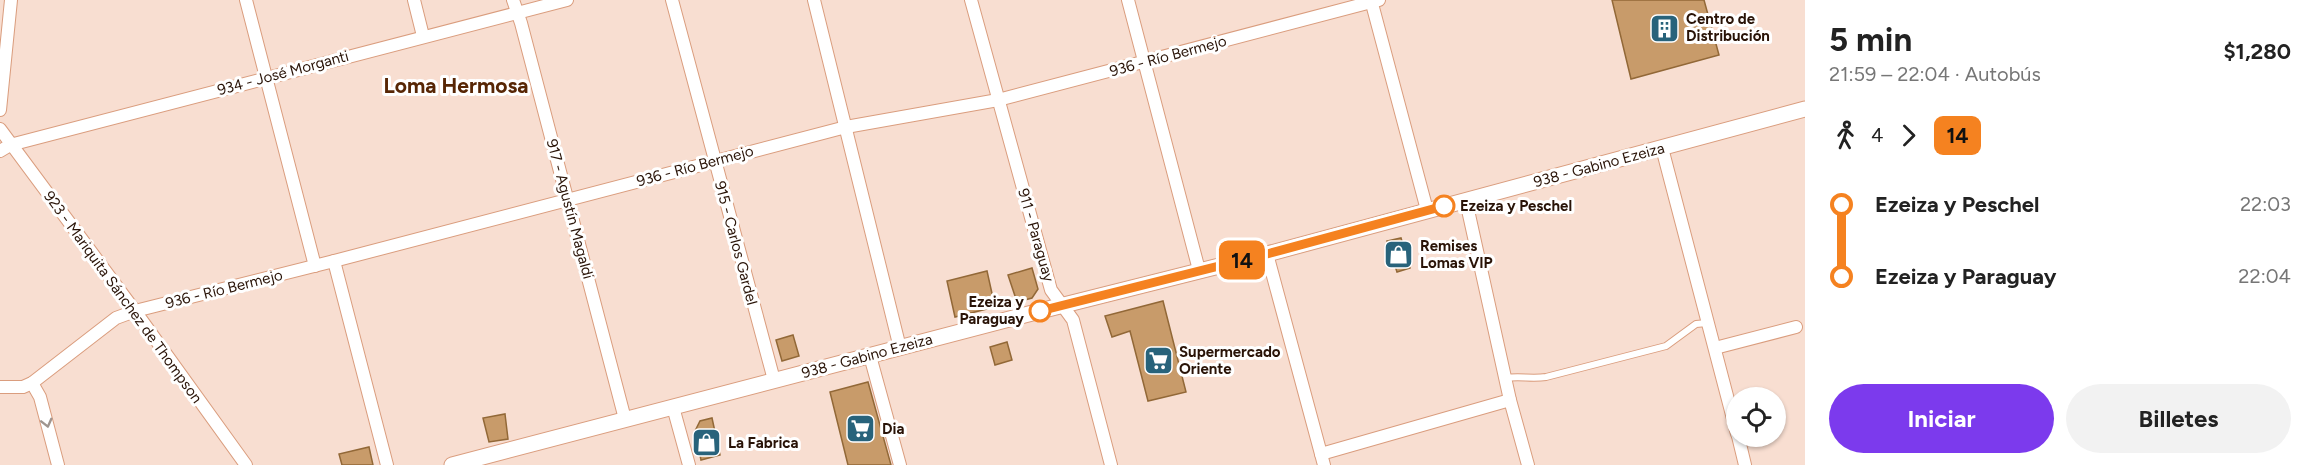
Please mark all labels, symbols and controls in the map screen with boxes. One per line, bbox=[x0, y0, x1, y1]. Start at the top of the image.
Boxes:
place label: Centro de Distribución bbox=[1686, 10, 1770, 45]
building icon: Centro de Distribución bbox=[1649, 12, 1681, 44]
text: 5 min bbox=[1829, 20, 1912, 59]
street label: 936 - Río Bermejo bbox=[1108, 32, 1229, 80]
text: $1,280 bbox=[2223, 38, 2291, 65]
street label: 934 - José Morganti bbox=[215, 47, 351, 99]
text: 21:59 – 22:04 · Autobús bbox=[1829, 62, 2041, 86]
district label: Loma Hermosa bbox=[384, 73, 528, 98]
icon: walk bbox=[1829, 119, 1862, 152]
icon: forward bbox=[1892, 119, 1925, 152]
text: 4 bbox=[1871, 123, 1883, 147]
text: 14 bbox=[1946, 123, 1969, 148]
street label: 917 - Agustín Magaldi bbox=[543, 137, 597, 281]
street label: 938 - Gabino Ezeiza bbox=[1532, 139, 1666, 191]
street label: 936 - Río Bermejo bbox=[635, 142, 756, 190]
street label: 915 - Carlos Gardel bbox=[711, 179, 761, 307]
street label: 911 - Paraguay bbox=[1014, 186, 1058, 284]
street label: 923 - Mariquita Sánchez de Thompson bbox=[40, 187, 206, 407]
text: Ezeiza y Peschel bbox=[1875, 191, 2039, 218]
text: 22:03 bbox=[2240, 192, 2291, 216]
marker: Ezeiza y Peschel bbox=[1433, 195, 1455, 217]
place label: Ezeiza y Peschel bbox=[1460, 197, 1572, 215]
place label: Remises Lomas VIP bbox=[1420, 237, 1493, 272]
shop icon: Remises Lomas VIP bbox=[1383, 239, 1415, 271]
line badge: 14 bbox=[1215, 240, 1269, 280]
text: 14 bbox=[1231, 248, 1253, 273]
text: Ezeiza y Paraguay bbox=[1875, 263, 2056, 290]
text: 22:04 bbox=[2238, 264, 2291, 288]
street label: 936 - Río Bermejo bbox=[164, 266, 285, 312]
place label: Ezeiza y Paraguay bbox=[959, 293, 1024, 328]
marker: Ezeiza y Paraguay bbox=[1029, 300, 1051, 322]
street label: 938 - Gabino Ezeiza bbox=[800, 330, 934, 382]
place label: Supermercado Oriente bbox=[1179, 343, 1281, 378]
supermarket icon: Supermercado Oriente bbox=[1142, 345, 1174, 377]
button: Iniciar bbox=[1829, 384, 2054, 453]
button: Billetes bbox=[2066, 384, 2291, 453]
map controls bbox=[1726, 387, 1786, 447]
button: locate bbox=[1726, 387, 1786, 447]
supermarket icon: Dia bbox=[845, 413, 877, 445]
one-way arrow bbox=[40, 418, 52, 428]
place label: Dia bbox=[882, 420, 904, 438]
shop icon: La Fabrica bbox=[691, 427, 723, 459]
place label: La Fabrica bbox=[728, 434, 799, 452]

